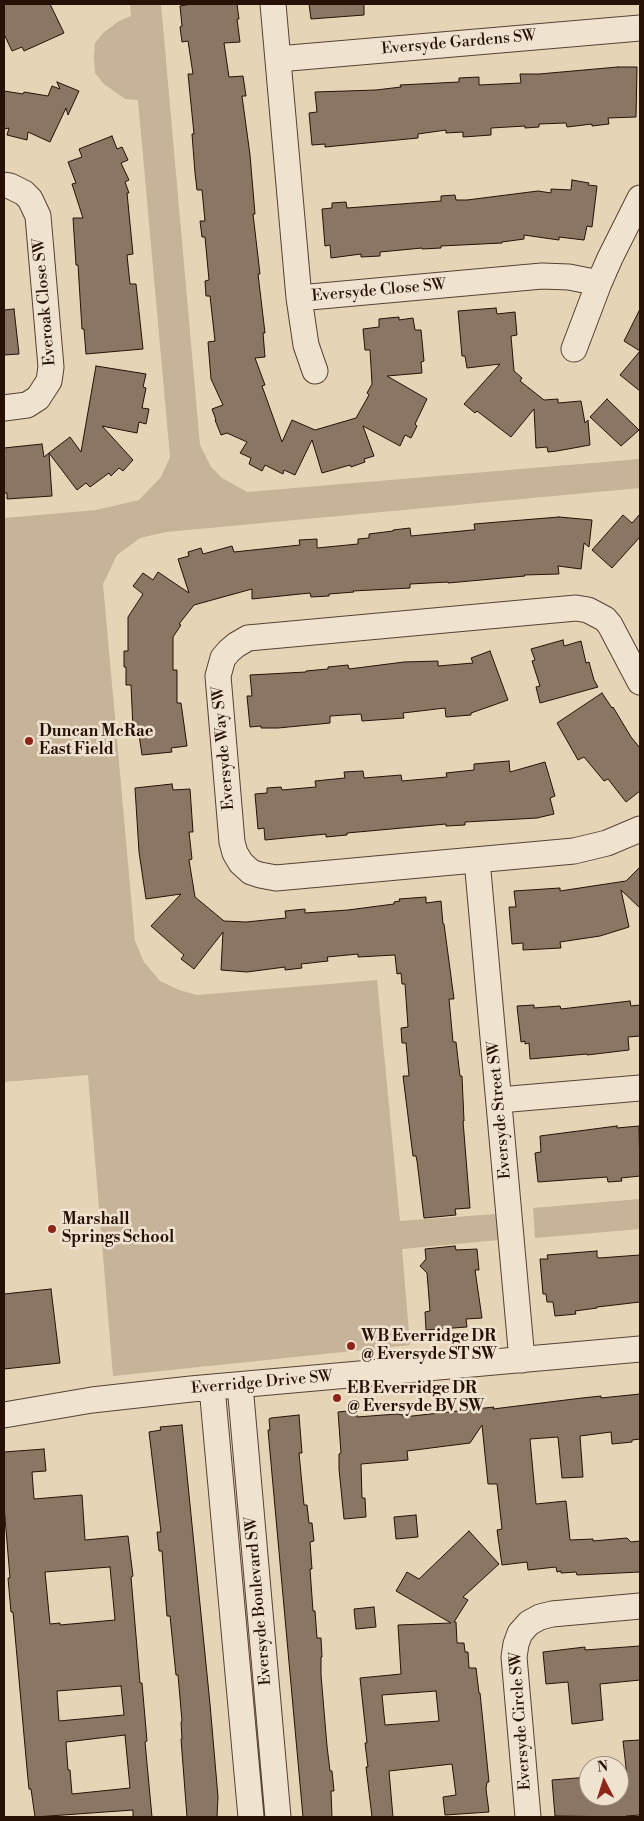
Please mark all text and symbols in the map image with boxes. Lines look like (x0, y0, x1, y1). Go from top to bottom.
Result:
street label: Eversyde Gardens SW (381, 27, 537, 59)
street label: Everoak Close SW (30, 237, 60, 367)
street label: Eversyde Close SW (311, 276, 447, 306)
street label: Eversyde Way SW (209, 685, 239, 811)
place label: Duncan McRae East Field (39, 722, 153, 760)
marker: Duncan McRae East Field (23, 735, 35, 747)
street label: Eversyde Street SW (484, 1040, 516, 1180)
place label: Marshall Springs School (62, 1210, 174, 1248)
marker: Marshall Springs School (46, 1223, 58, 1235)
place label: WB Everridge DR @ Eversyde ST SW (361, 1327, 497, 1365)
marker: WB Everridge DR @ Eversyde ST SW (345, 1340, 357, 1352)
street label: Everridge Drive SW (190, 1367, 334, 1399)
place label: EB Everridge DR @ Eversyde BV SW (347, 1379, 484, 1417)
marker: EB Everridge DR @ Eversyde BV SW (331, 1392, 343, 1404)
street label: Eversyde Boulevard SW (242, 1516, 276, 1686)
street label: Eversyde Circle SW (507, 1651, 535, 1791)
north arrow (579, 1756, 629, 1806)
text: N (596, 1758, 609, 1777)

